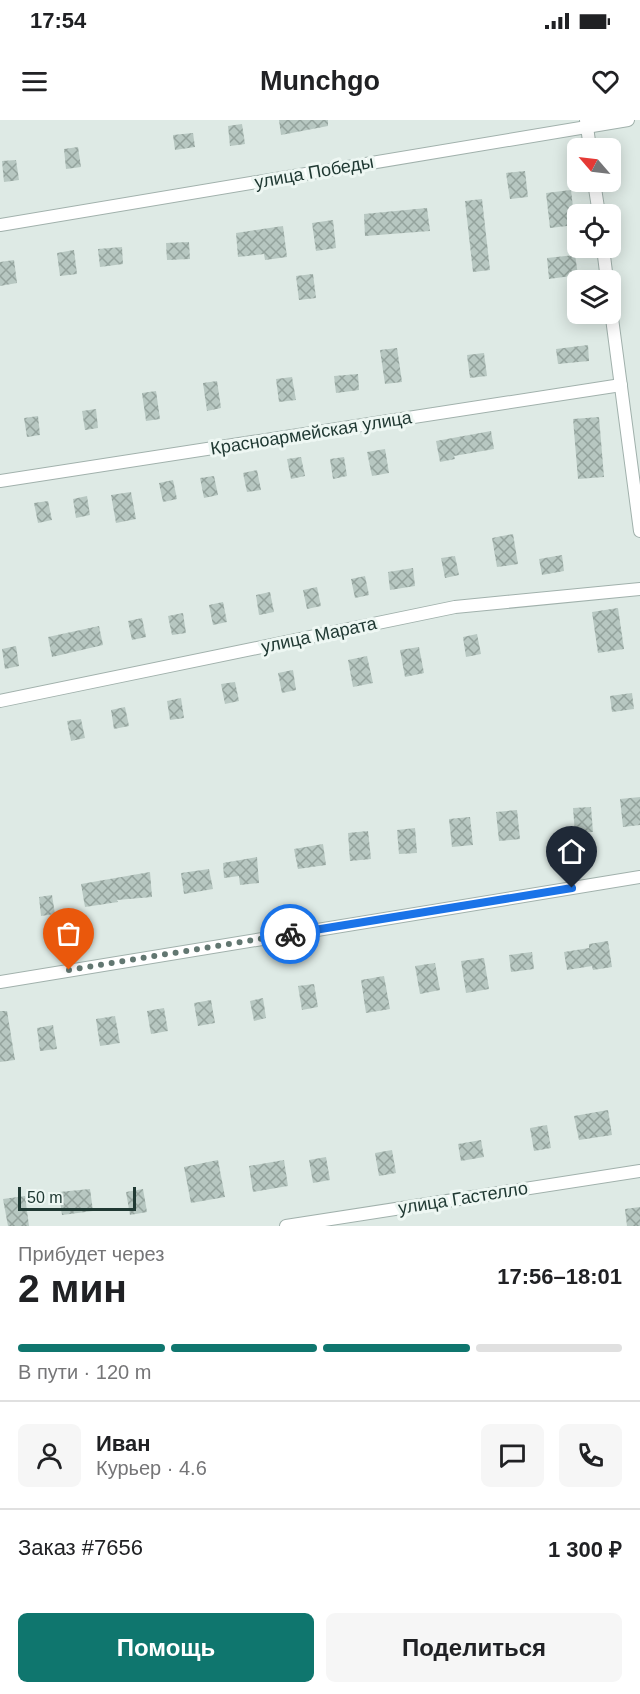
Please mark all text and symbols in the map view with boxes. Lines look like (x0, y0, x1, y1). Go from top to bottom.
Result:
text: 17:54 (30, 8, 86, 33)
icon: menu (18, 65, 51, 98)
icon: heart (589, 65, 622, 98)
text: Munchgo (260, 66, 380, 96)
north arrow (567, 138, 621, 192)
map controls (567, 138, 621, 324)
street label: улица Победы (253, 152, 375, 192)
button: locate (567, 204, 621, 258)
button: layers (567, 270, 621, 324)
street label: Красноармейская улица (209, 407, 414, 459)
street label: улица Марата (260, 613, 379, 657)
pin (546, 826, 597, 888)
icon: home (555, 835, 588, 868)
courier (260, 904, 320, 964)
pin (43, 908, 94, 970)
icon: bag (52, 917, 85, 950)
icon: bike (274, 918, 307, 951)
street label: улица Гастелло (397, 1178, 529, 1218)
scale bar (18, 1184, 136, 1212)
text: 50 m (27, 1189, 63, 1206)
text: Прибудет через (18, 1243, 164, 1265)
text: 17:56–18:01 (497, 1264, 622, 1289)
text: 2 мин (18, 1267, 127, 1310)
text: В пути · 120 m (18, 1361, 151, 1383)
button: person (18, 1424, 81, 1487)
button: chat (481, 1424, 544, 1487)
button: phone (559, 1424, 622, 1487)
text: Иван (96, 1431, 151, 1456)
text: Курьер · 4.6 (96, 1457, 207, 1479)
text: Заказ #7656 (18, 1535, 143, 1560)
text: 1 300 ₽ (548, 1537, 622, 1562)
button: Помощь (18, 1613, 314, 1682)
button: Поделиться (326, 1613, 622, 1682)

